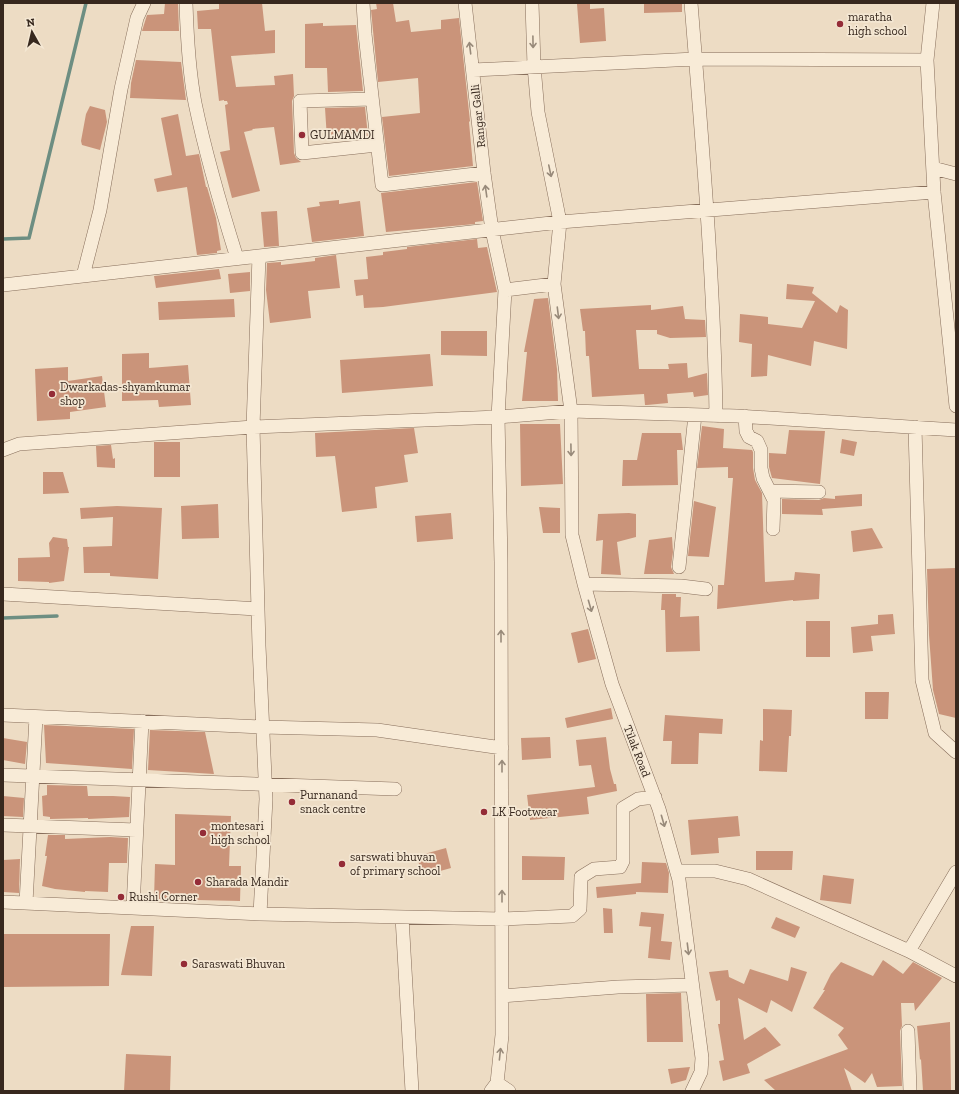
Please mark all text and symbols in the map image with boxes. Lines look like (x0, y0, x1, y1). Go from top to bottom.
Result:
place label: maratha high school (848, 10, 907, 38)
north arrow (12, 12, 52, 52)
text: N (26, 15, 36, 30)
marker: maratha high school (835, 19, 845, 29)
one-way arrow (529, 35, 537, 48)
one-way arrow (466, 42, 474, 55)
street label: Rangar Galli (468, 83, 488, 148)
place label: GULMAMDI (310, 128, 375, 142)
marker: GULMAMDI (297, 130, 307, 140)
one-way arrow (546, 164, 554, 177)
one-way arrow (482, 185, 490, 198)
one-way arrow (554, 306, 562, 319)
place label: Dwarkadas-shyamkumar shop (60, 380, 190, 408)
marker: Dwarkadas-shyamkumar shop (47, 389, 57, 399)
one-way arrow (567, 443, 575, 456)
one-way arrow (587, 599, 594, 612)
one-way arrow (497, 630, 505, 643)
street label: Tilak Road (621, 723, 653, 779)
one-way arrow (498, 760, 506, 773)
place label: Purnanand snack centre (300, 788, 366, 816)
marker: Purnanand snack centre (287, 797, 297, 807)
place label: LK Footwear (492, 805, 558, 819)
marker: LK Footwear (479, 807, 489, 817)
one-way arrow (660, 815, 667, 828)
place label: montesari high school (211, 819, 270, 847)
marker: montesari high school (198, 828, 208, 838)
place label: sarswati bhuvan of primary school (350, 850, 441, 878)
marker: sarswati bhuvan of primary school (337, 859, 347, 869)
place label: Sharada Mandir (206, 875, 289, 889)
marker: Sharada Mandir (193, 877, 203, 887)
place label: Rushi Corner (129, 890, 198, 904)
one-way arrow (498, 890, 506, 903)
marker: Rushi Corner (116, 892, 126, 902)
one-way arrow (684, 942, 691, 955)
place label: Saraswati Bhuvan (192, 957, 285, 971)
marker: Saraswati Bhuvan (179, 959, 189, 969)
one-way arrow (496, 1048, 503, 1061)

